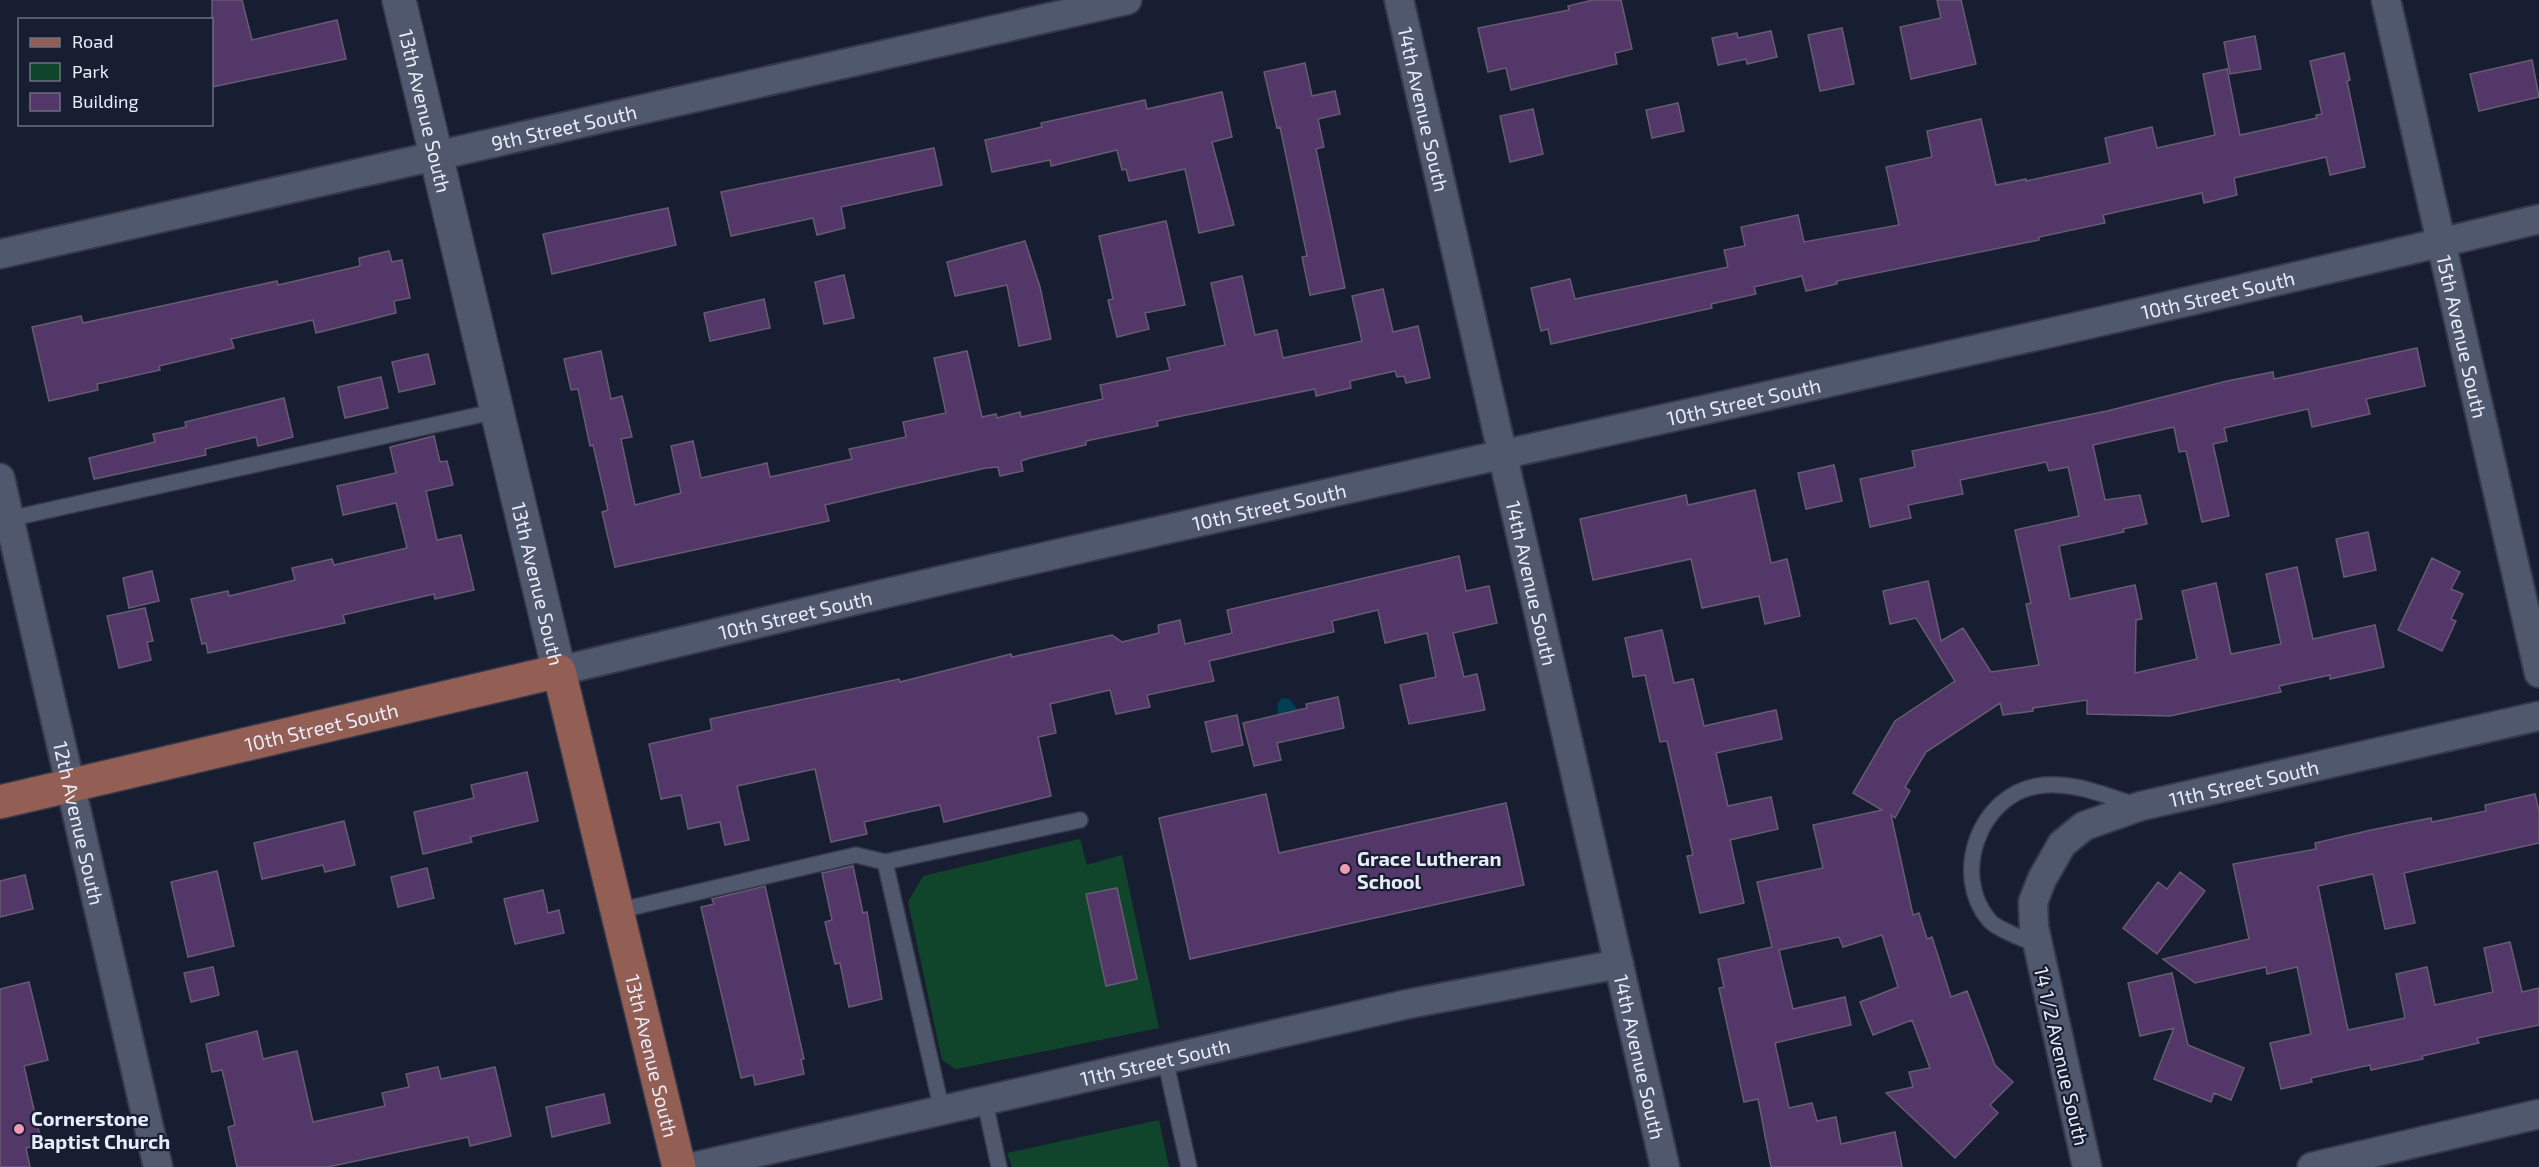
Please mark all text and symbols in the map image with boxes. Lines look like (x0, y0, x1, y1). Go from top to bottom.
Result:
legend (18, 18, 213, 126)
street label: 14th Avenue South (1393, 24, 1454, 194)
street label: 13th Avenue South (394, 27, 456, 195)
text: Road (72, 30, 113, 52)
text: Park (72, 60, 109, 82)
text: Building (72, 90, 139, 112)
street label: 9th Street South (489, 99, 639, 155)
street label: 15th Avenue South (2432, 252, 2493, 420)
street label: 10th Street South (2139, 265, 2297, 324)
street label: 10th Street South (1664, 373, 1823, 430)
street label: 10th Street South (1190, 478, 1348, 535)
street label: 14th Avenue South (1501, 498, 1562, 668)
street label: 13th Avenue South (507, 500, 569, 668)
street label: 10th Street South (716, 585, 875, 644)
street label: 10th Street South (242, 697, 401, 756)
street label: 12th Avenue South (49, 739, 110, 907)
street label: 11th Street South (2166, 754, 2321, 811)
place label: Grace Lutheran School (1357, 846, 1501, 893)
marker: Grace Lutheran School (1338, 862, 1352, 876)
street label: 14 1/2 Avenue South (2030, 964, 2094, 1148)
street label: 13th Avenue South (621, 972, 683, 1140)
street label: 14th Avenue South (1610, 972, 1670, 1142)
street label: 11th Street South (1078, 1033, 1232, 1090)
place label: Cornerstone Baptist Church (31, 1106, 170, 1153)
marker: Cornerstone Baptist Church (12, 1122, 26, 1136)

